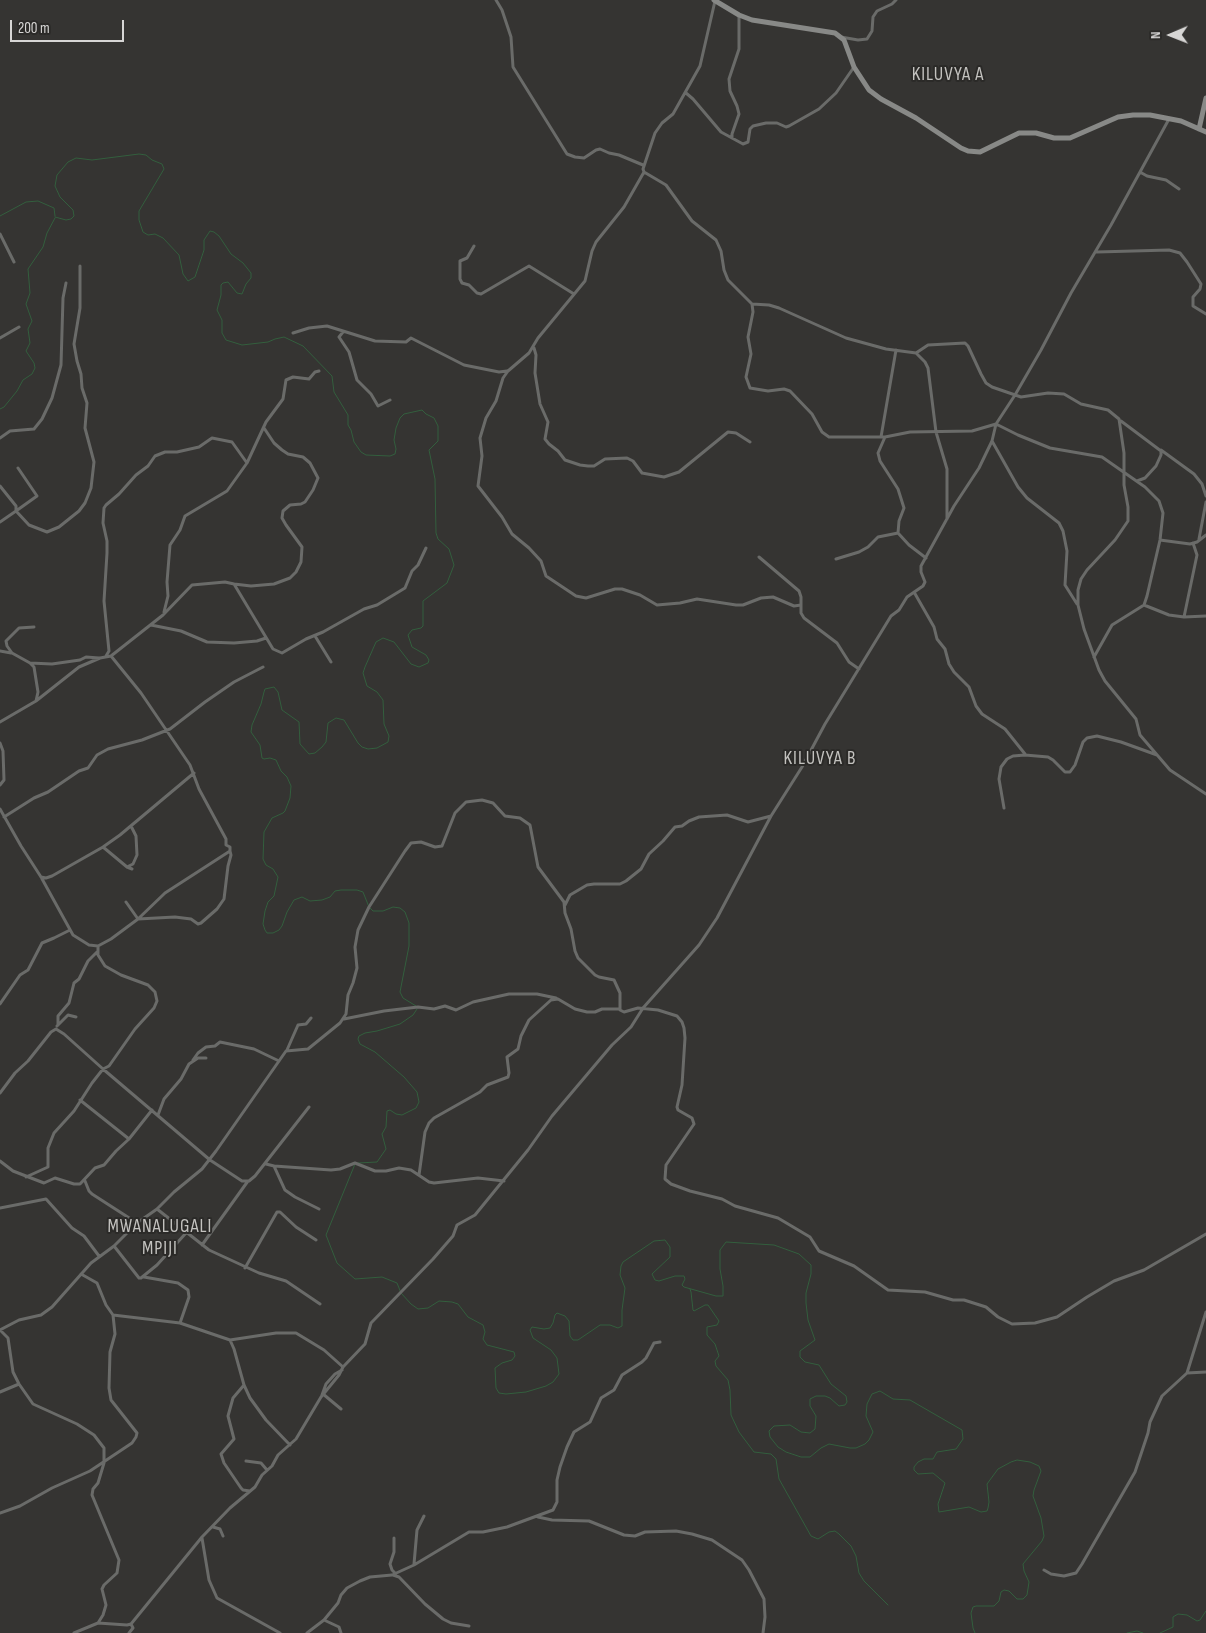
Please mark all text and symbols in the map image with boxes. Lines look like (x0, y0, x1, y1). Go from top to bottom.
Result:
scale bar (12, 10, 126, 42)
north arrow (1146, 10, 1196, 60)
text: 200 m (18, 19, 50, 38)
text: N (1147, 31, 1164, 39)
district label: KILUVYA A (911, 64, 985, 86)
district label: KILUVYA B (782, 748, 858, 770)
district label: MWANALUGALI MPIJI (106, 1216, 214, 1260)

